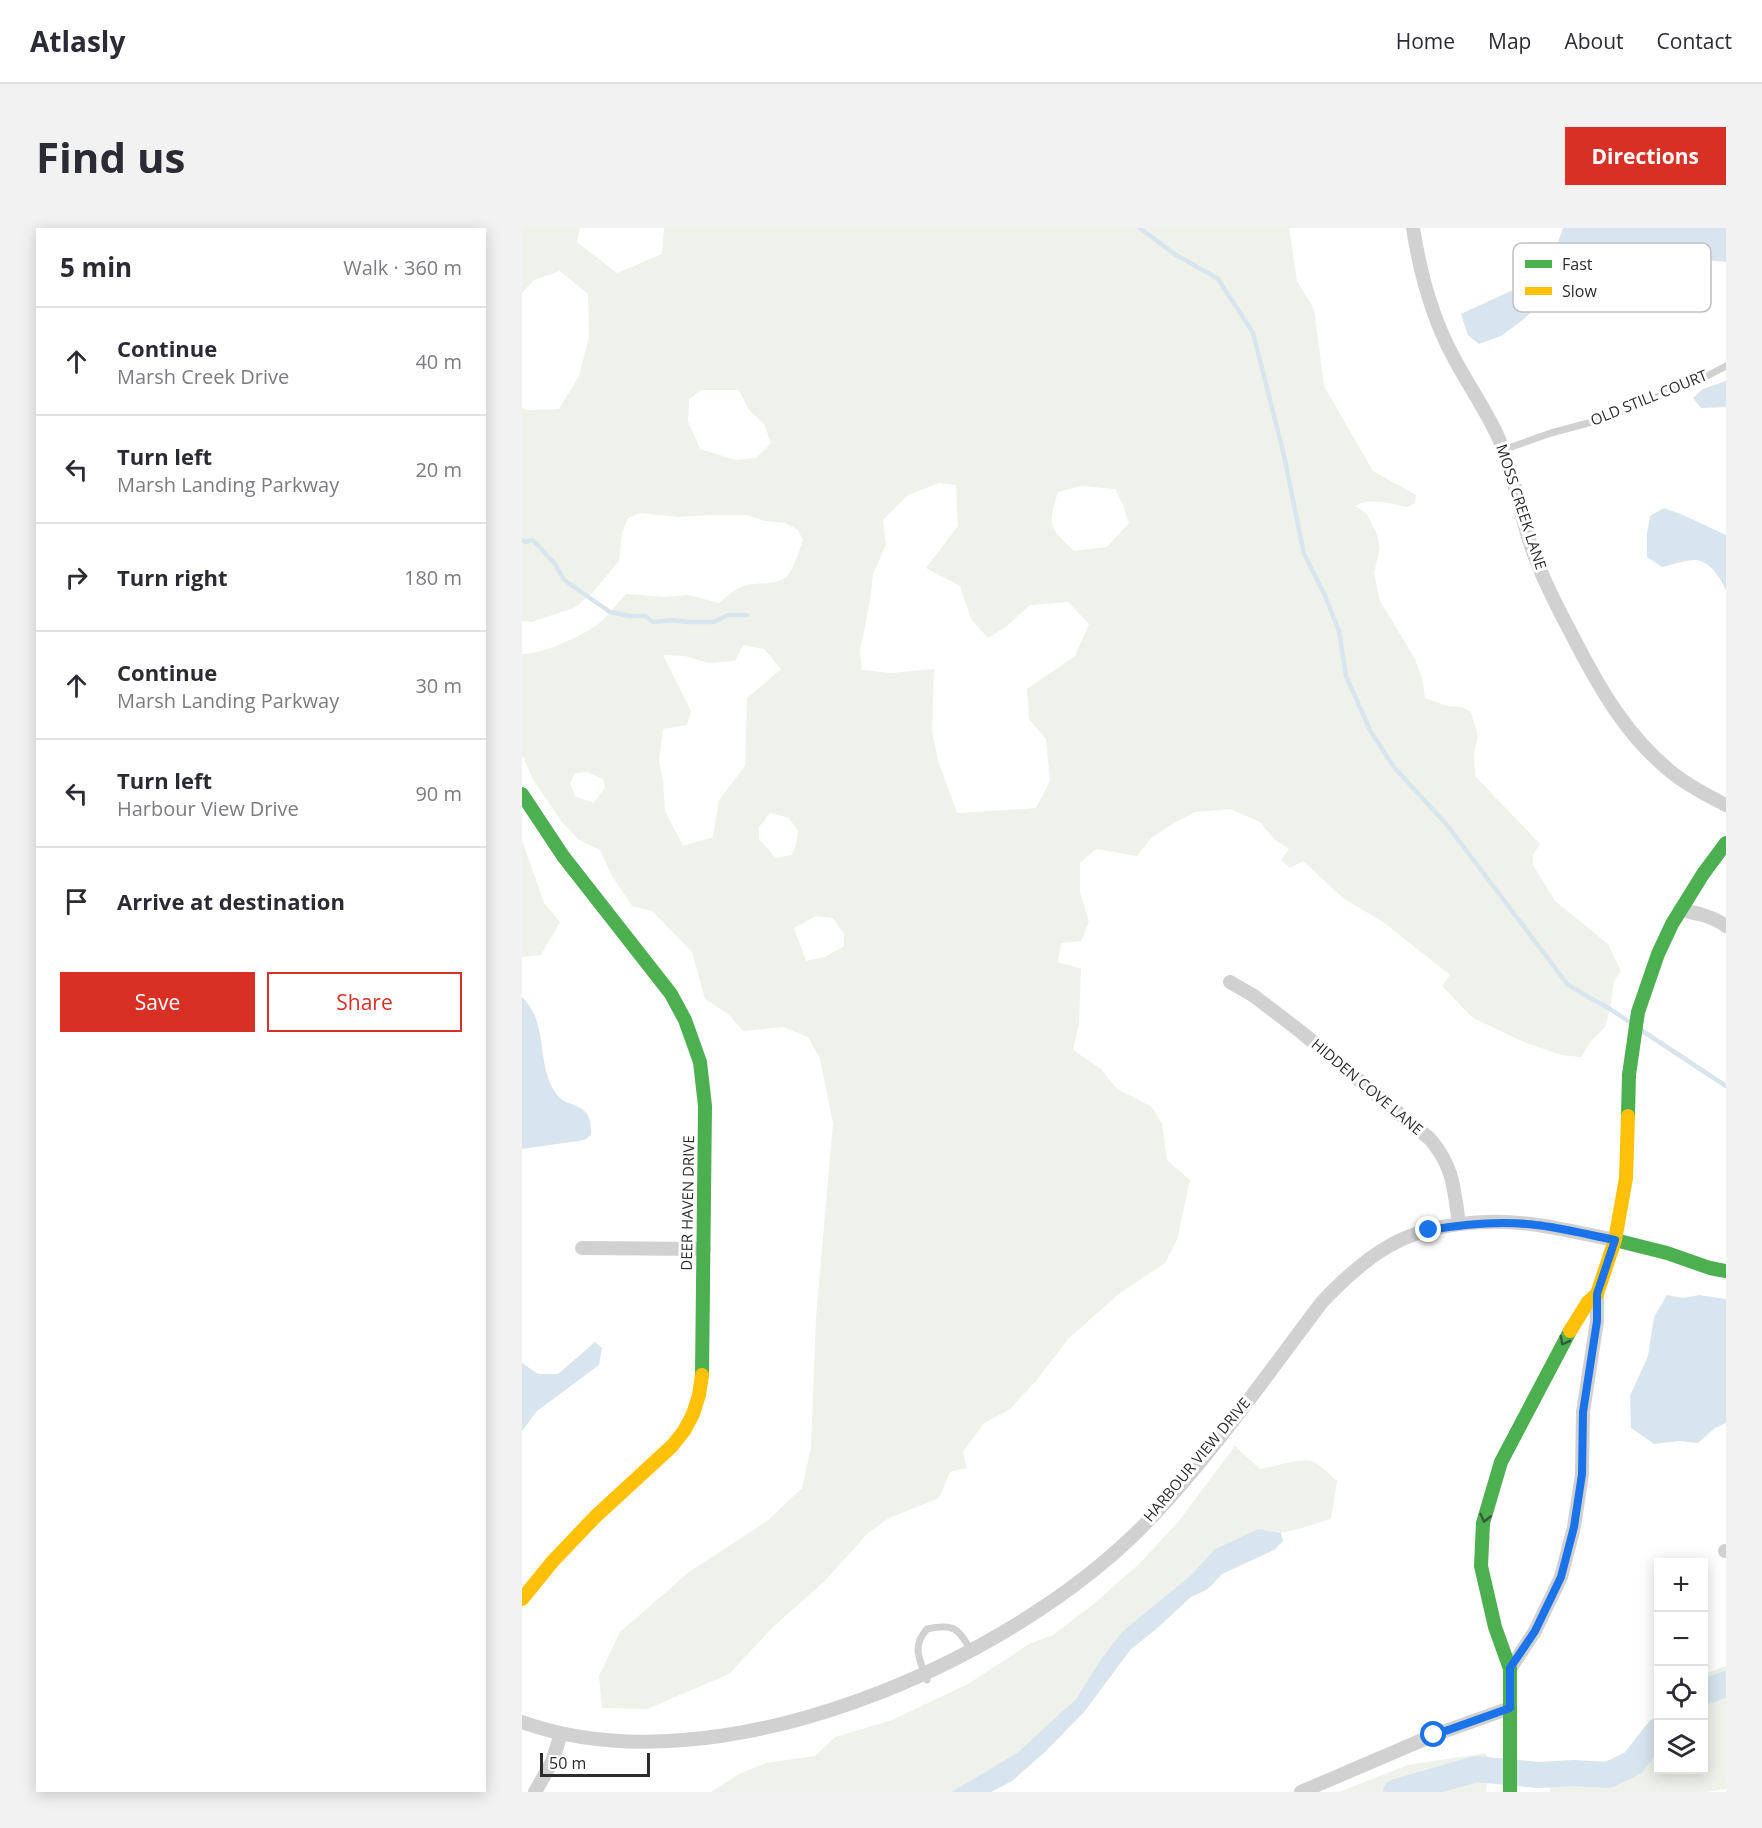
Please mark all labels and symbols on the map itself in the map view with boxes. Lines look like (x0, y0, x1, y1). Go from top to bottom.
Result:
legend (1513, 243, 1711, 312)
text: Fast (1562, 253, 1593, 275)
text: Slow (1562, 280, 1597, 302)
street label: OLD STILL COURT (1587, 364, 1711, 430)
street label: MOSS CREEK LANE (1492, 441, 1552, 572)
street label: HIDDEN COVE LANE (1308, 1034, 1428, 1139)
street label: DEER HAVEN DRIVE (676, 1135, 698, 1271)
route end (1415, 1216, 1441, 1242)
one-way arrow (1560, 1335, 1571, 1345)
street label: HARBOUR VIEW DRIVE (1138, 1393, 1254, 1526)
one-way arrow (1479, 1513, 1492, 1523)
route start (1420, 1721, 1446, 1747)
scale bar (540, 1750, 650, 1778)

